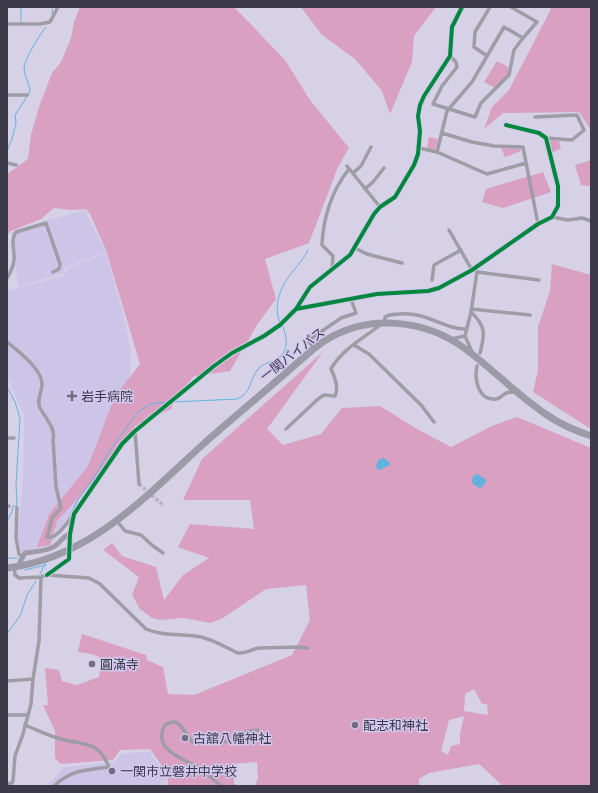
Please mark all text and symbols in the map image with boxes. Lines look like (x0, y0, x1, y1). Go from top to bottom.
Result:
street label: 一関バイパス (256, 323, 329, 387)
place label: 岩手病院 (81, 387, 133, 407)
marker: 岩手病院 (66, 390, 78, 402)
place label: 圓滿寺 (100, 655, 139, 675)
marker: 圓滿寺 (87, 659, 97, 669)
place label: 配志和神社 (363, 716, 428, 736)
marker: 配志和神社 (350, 720, 360, 730)
place label: 古舘八幡神社 (193, 729, 271, 749)
marker: 古舘八幡神社 (180, 733, 190, 743)
place label: 一関市立磐井中学校 (120, 762, 237, 782)
marker: 一関市立磐井中学校 (107, 766, 117, 776)

